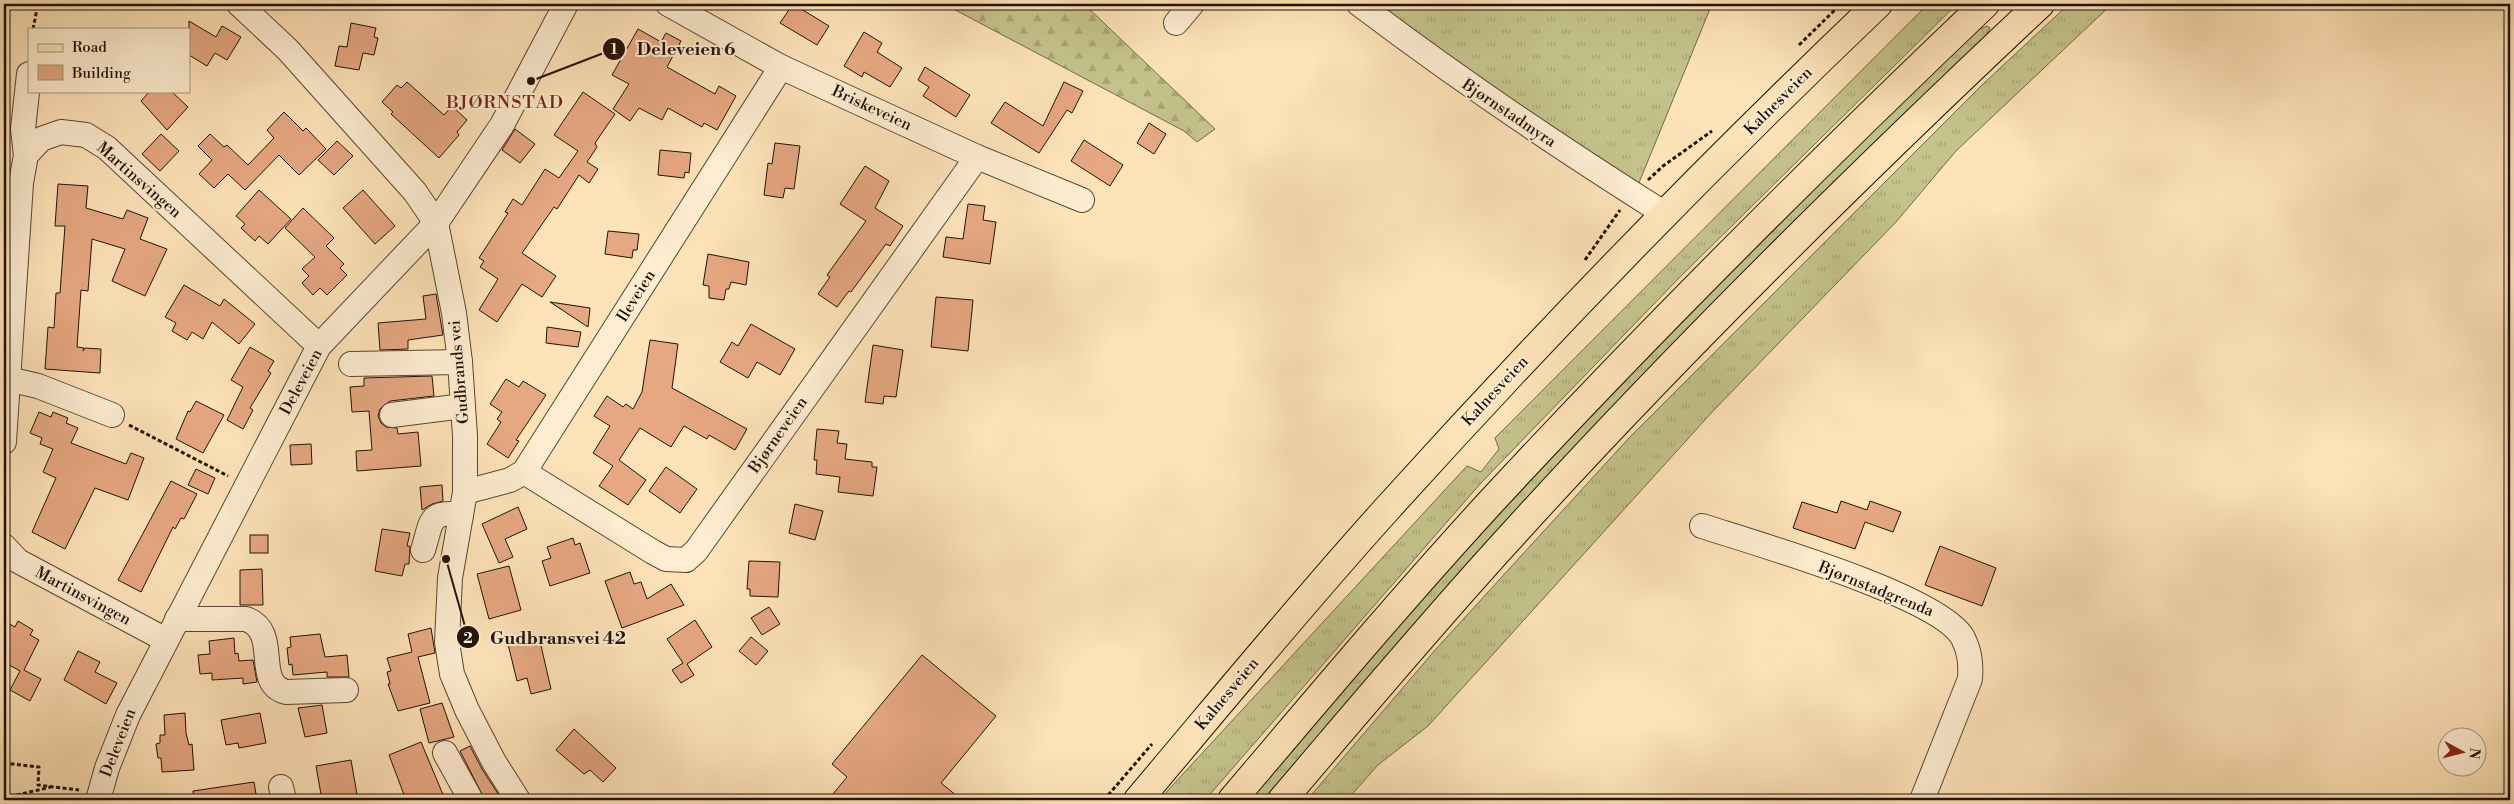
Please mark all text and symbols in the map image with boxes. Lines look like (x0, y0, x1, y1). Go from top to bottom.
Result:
legend (28, 28, 190, 92)
callout: Deleveien 6 (601, 33, 745, 66)
text: Road (72, 38, 107, 57)
text: Deleveien 6 (637, 38, 735, 61)
text: 1 (610, 40, 618, 59)
street label: Kalnesveien (1740, 62, 1817, 139)
text: Building (71, 64, 131, 83)
street label: Bjørnstadmyra (1457, 74, 1561, 152)
street label: Briskeveien (828, 80, 915, 135)
district label: BJØRNSTAD (445, 91, 564, 114)
street label: Martinsvingen (92, 138, 186, 223)
street label: Ileveien (612, 266, 660, 326)
street label: Gudbrands vei (445, 319, 473, 425)
street label: Deleveien (275, 345, 327, 418)
street label: Kalnesveien (1457, 351, 1533, 430)
street label: Bjørneveien (744, 392, 812, 478)
street label: Bjørnstadgrenda (1814, 556, 1937, 622)
street label: Martinsvingen (32, 562, 135, 630)
callout: Gudbransvei 42 (455, 621, 636, 654)
text: Gudbransvei 42 (490, 627, 626, 650)
text: 2 (463, 629, 473, 648)
street label: Kalnesveien (1191, 653, 1263, 734)
street label: Deleveien (96, 705, 140, 780)
north arrow (2436, 726, 2486, 776)
text: N (2464, 747, 2484, 760)

